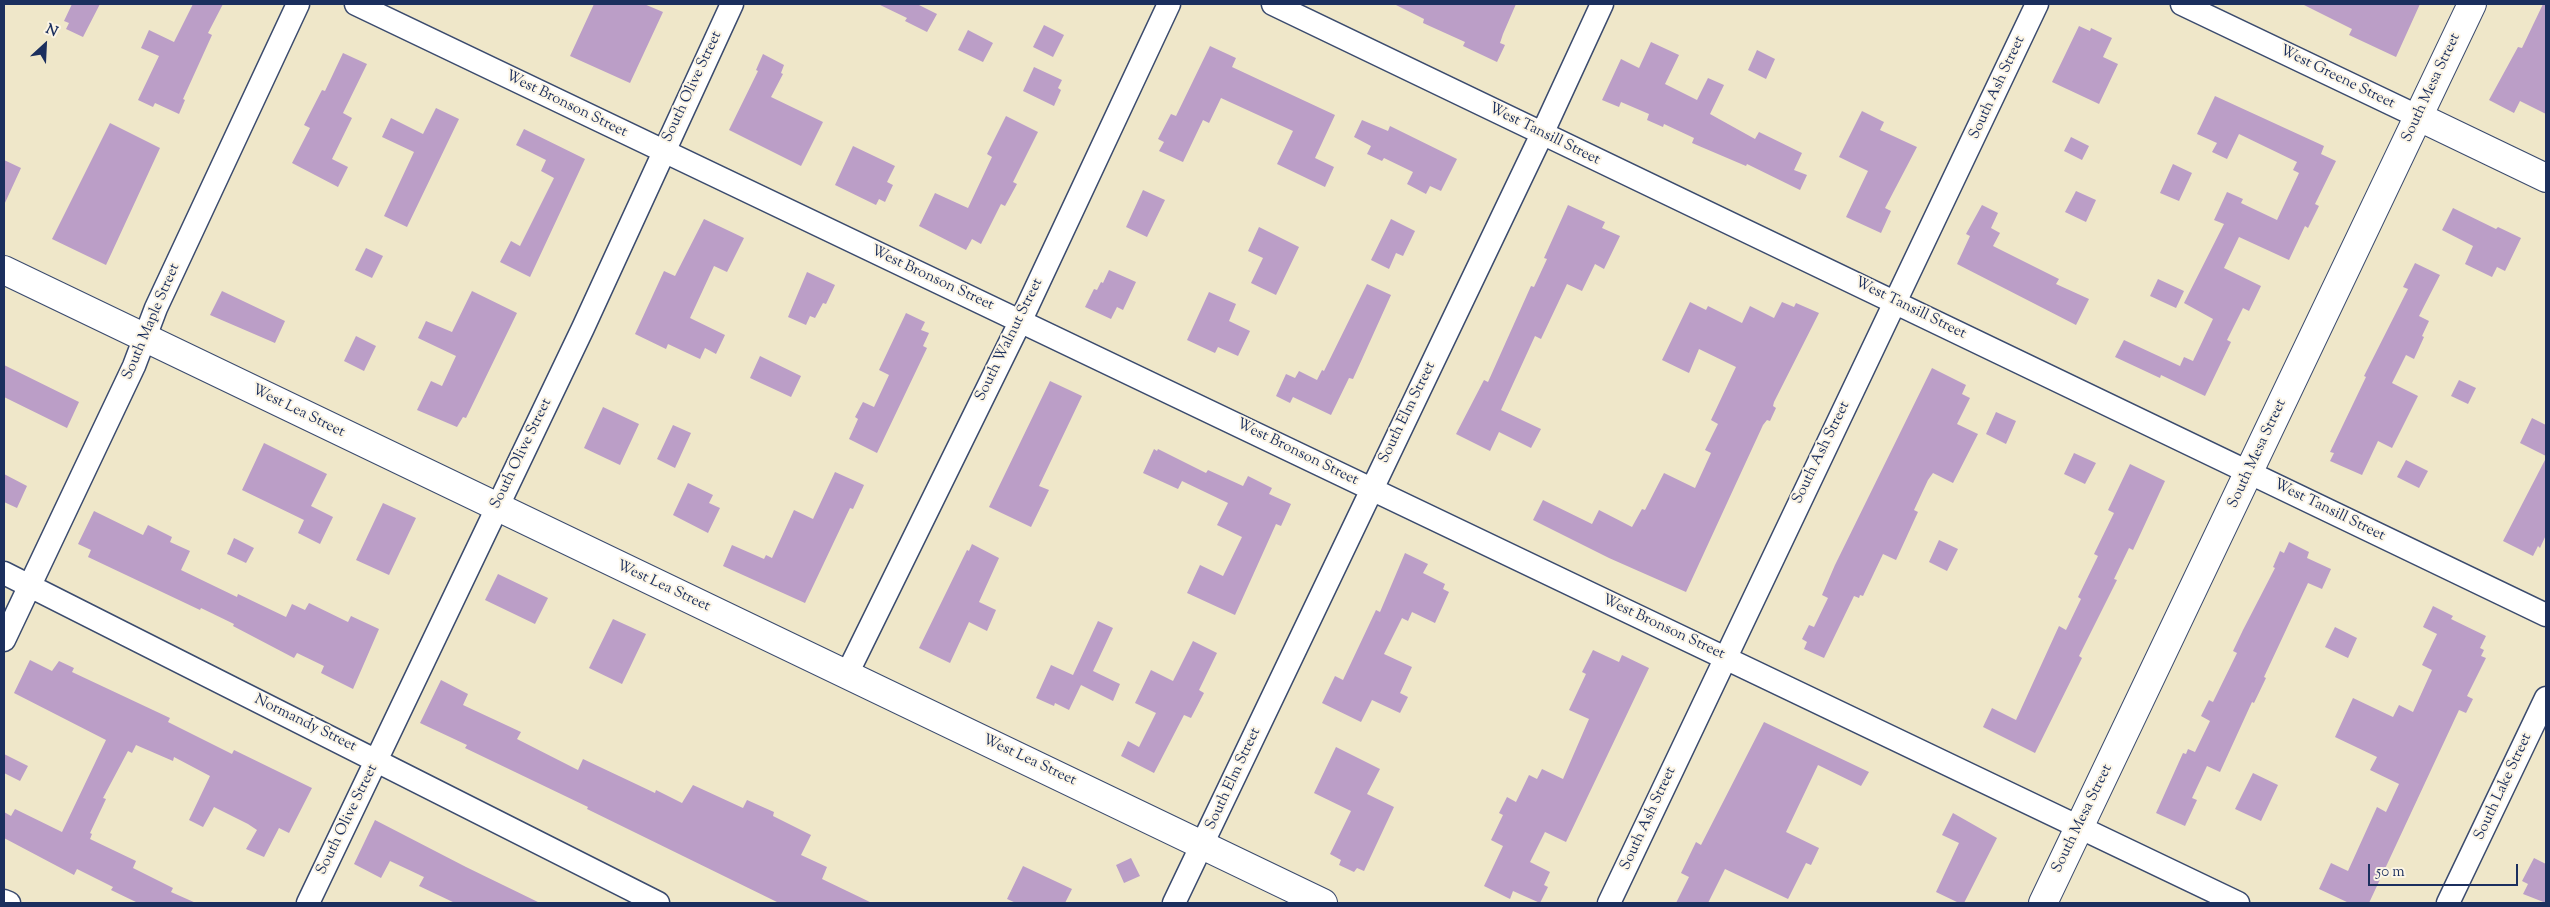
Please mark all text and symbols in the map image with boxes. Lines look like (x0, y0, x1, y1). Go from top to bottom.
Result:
north arrow (20, 20, 70, 70)
text: N (42, 20, 61, 43)
street label: South Olive Street (659, 29, 727, 145)
street label: South Mesa Street (2399, 31, 2465, 145)
street label: South Ash Street (1966, 34, 2030, 142)
street label: West Greene Street (2276, 42, 2398, 114)
street label: West Bronson Street (502, 68, 630, 142)
street label: West Tansill Street (1485, 100, 1603, 170)
street label: West Bronson Street (868, 243, 996, 315)
street label: South Maple Street (119, 261, 185, 383)
street label: West Tansill Street (1851, 274, 1969, 344)
street label: South Walnut Street (972, 276, 1048, 404)
street label: South Elm Street (1376, 359, 1440, 467)
street label: West Lea Street (249, 382, 347, 442)
street label: South Olive Street (488, 396, 556, 512)
street label: South Mesa Street (2225, 397, 2291, 511)
street label: South Ash Street (1789, 399, 1855, 507)
street label: West Bronson Street (1233, 416, 1361, 490)
street label: West Tansill Street (2270, 476, 2388, 546)
street label: West Lea Street (613, 557, 713, 617)
street label: West Bronson Street (1599, 592, 1727, 664)
street label: Normandy Street (251, 692, 359, 756)
street label: South Elm Street (1202, 725, 1266, 833)
street label: West Lea Street (979, 731, 1079, 791)
street label: South Lake Street (2471, 731, 2537, 843)
street label: South Olive Street (314, 762, 382, 878)
street label: South Mesa Street (2049, 762, 2117, 876)
street label: South Ash Street (1617, 765, 1681, 873)
scale bar (2370, 854, 2520, 886)
text: 50 m (2376, 862, 2405, 883)

